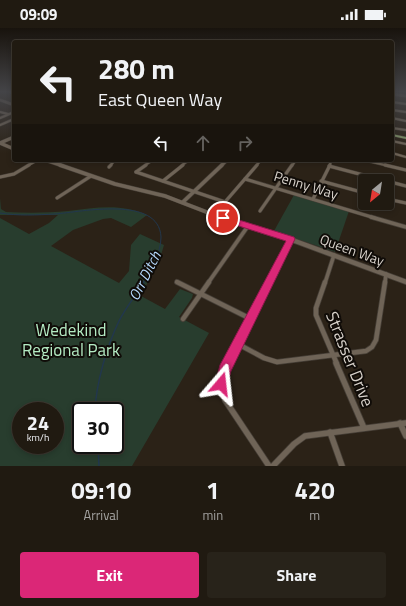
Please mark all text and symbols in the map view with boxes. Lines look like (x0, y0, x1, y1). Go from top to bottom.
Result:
text: 09:09 (20, 3, 57, 26)
text: 280 m (98, 47, 175, 90)
icon: left (32, 56, 84, 108)
text: East Queen Way (98, 86, 222, 113)
icon: left (150, 132, 172, 154)
icon: ahead (192, 132, 214, 154)
icon: right (234, 132, 256, 154)
street label: Penny Way (272, 165, 341, 204)
north arrow (358, 174, 394, 210)
map controls (358, 174, 394, 210)
pin (206, 201, 240, 235)
icon: arrive (212, 207, 234, 229)
street label: Queen Way (317, 228, 388, 271)
water label: Orr Ditch (122, 247, 167, 304)
street label: Strasser Drive (319, 307, 381, 411)
park label: Wedekind Regional Park (22, 317, 120, 363)
position arrow (200, 363, 242, 405)
speed limit sign: 30 (72, 402, 124, 454)
text: 24 (27, 407, 49, 438)
text: km/h (27, 430, 49, 445)
text: 09:10 (71, 472, 131, 508)
text: 1 (206, 472, 220, 508)
text: 420 (294, 472, 335, 508)
text: Arrival (84, 505, 119, 525)
text: min (202, 505, 223, 525)
text: m (309, 505, 320, 525)
button: Exit (20, 552, 199, 598)
button: Share (207, 552, 386, 598)

